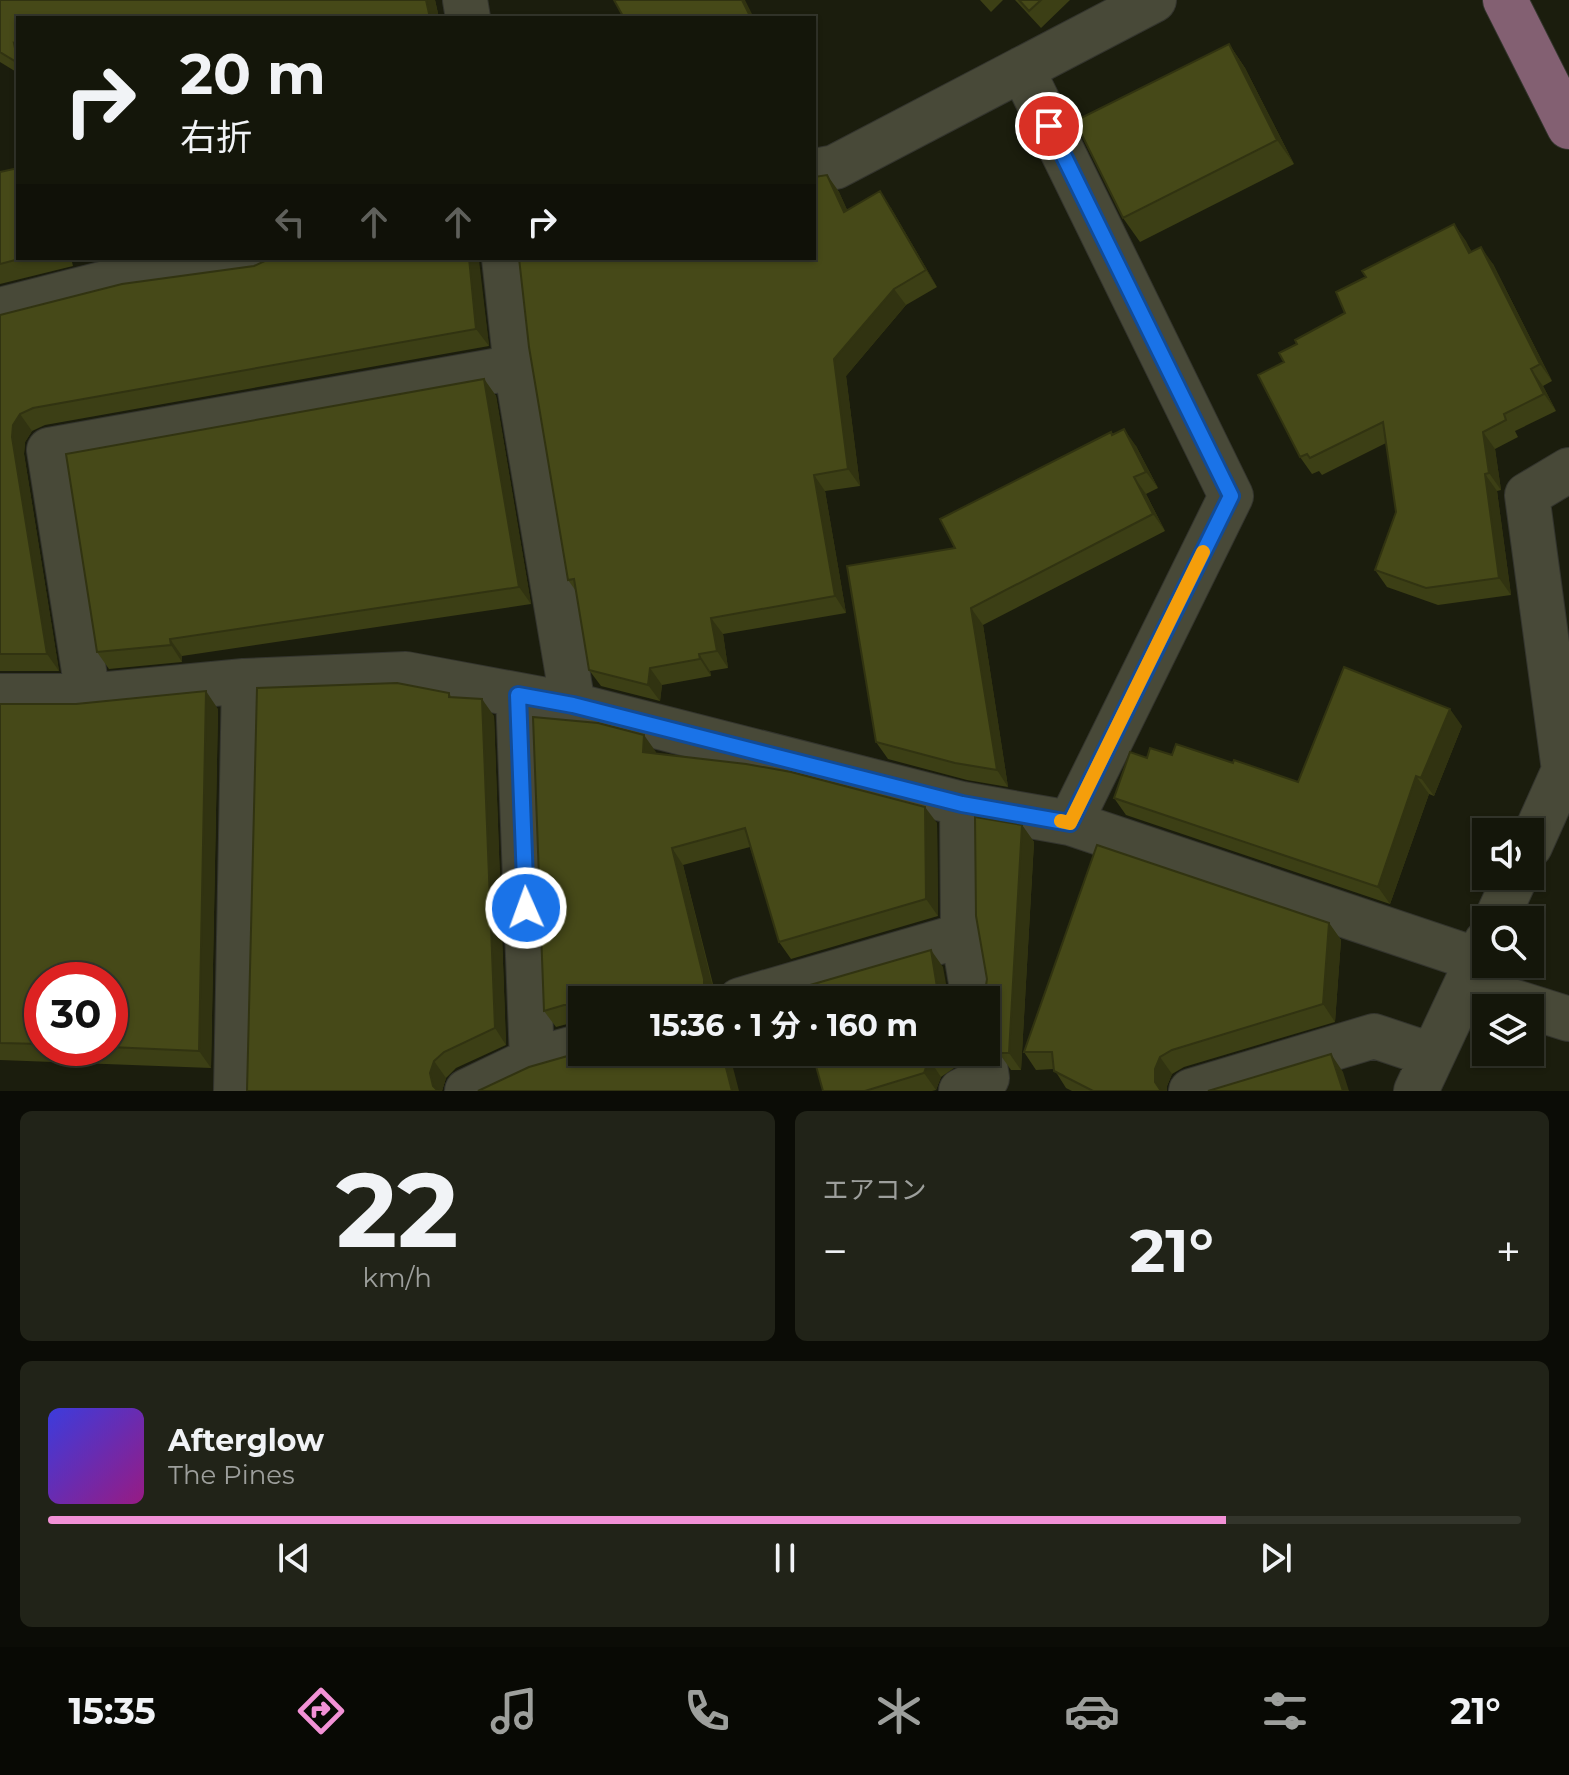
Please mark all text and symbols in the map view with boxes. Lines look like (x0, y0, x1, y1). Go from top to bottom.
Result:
text: 20 m (180, 40, 326, 108)
icon: right (48, 48, 152, 152)
pin (1015, 92, 1083, 160)
icon: arrive (1027, 104, 1071, 148)
text: 右折 (180, 115, 252, 159)
icon: left (268, 200, 312, 244)
icon: ahead (352, 200, 396, 244)
icon: ahead (436, 200, 480, 244)
icon: right (520, 200, 564, 244)
map controls (1472, 818, 1544, 1066)
button: sound (1472, 818, 1544, 890)
position arrow (484, 866, 568, 950)
button: search (1472, 906, 1544, 978)
speed limit sign: 30 (24, 962, 128, 1066)
button: layers (1472, 994, 1544, 1066)
text: 15:36 · 1 分 · 160 m (650, 1007, 918, 1044)
text: 22 (336, 1146, 459, 1273)
text: エアコン (823, 1174, 927, 1206)
text: 21° (1130, 1214, 1214, 1287)
text: − (823, 1224, 848, 1278)
text: + (1496, 1224, 1521, 1278)
text: km/h (363, 1262, 432, 1294)
text: Afterglow (168, 1422, 324, 1459)
text: The Pines (168, 1459, 295, 1491)
icon: previous (272, 1536, 316, 1580)
icon: pause (763, 1536, 807, 1580)
icon: next (1254, 1536, 1298, 1580)
icon: directions (293, 1683, 349, 1739)
icon: music (486, 1683, 542, 1739)
icon: phone (679, 1683, 735, 1739)
icon: climate (871, 1683, 927, 1739)
icon: car (1064, 1683, 1120, 1739)
icon: filters (1257, 1683, 1313, 1739)
text: 15:35 (68, 1689, 156, 1733)
text: 21° (1450, 1689, 1501, 1733)

